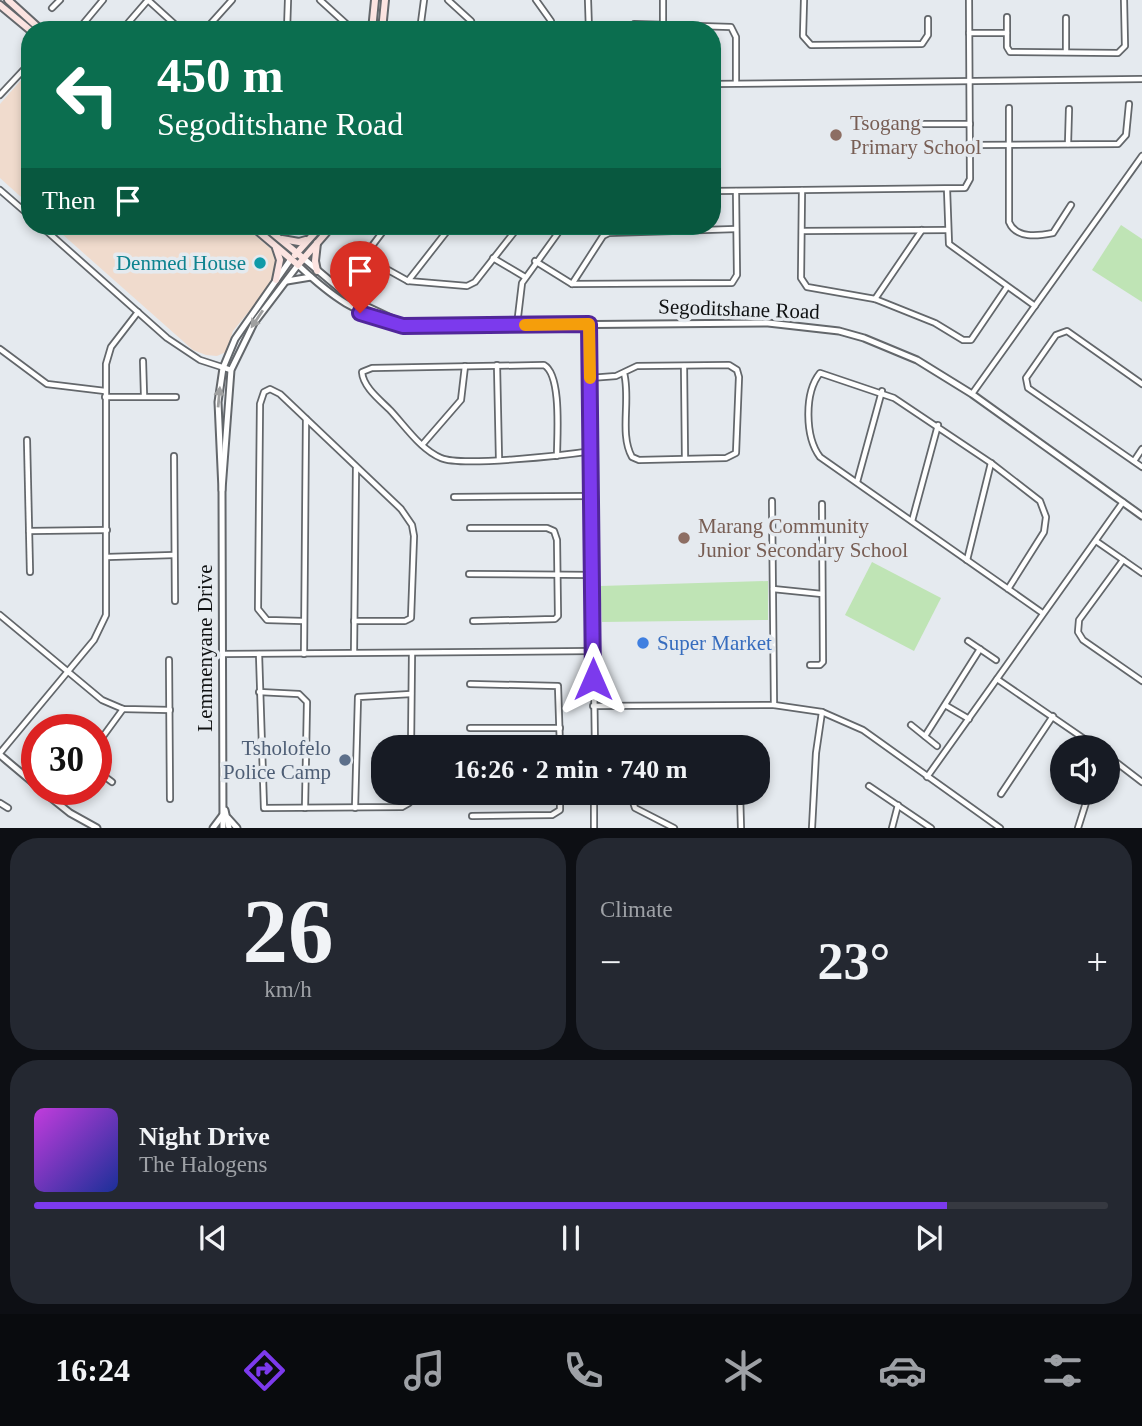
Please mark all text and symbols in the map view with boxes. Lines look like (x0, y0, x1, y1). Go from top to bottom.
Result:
text: 450 m (157, 48, 284, 103)
icon: left (42, 49, 133, 140)
text: Segoditshane Road (157, 106, 403, 142)
place label: Tsogang Primary School (850, 111, 981, 159)
marker: Tsogang Primary School (828, 127, 844, 143)
icon: arrive (109, 182, 147, 220)
text: Then (42, 186, 95, 215)
pin (330, 241, 390, 313)
place label: Denmed House (116, 251, 246, 275)
icon: arrive (341, 252, 379, 290)
marker: Denmed House (252, 255, 268, 271)
street label: Segoditshane Road (658, 294, 821, 324)
one-way arrow (250, 310, 264, 328)
one-way arrow (214, 386, 225, 408)
place label: Marang Community Junior Secondary School (698, 514, 908, 562)
marker: Marang Community Junior Secondary School (676, 530, 692, 546)
street label: Lemmenyane Drive (193, 564, 217, 732)
place label: Super Market (657, 631, 772, 655)
marker: Super Market (635, 635, 651, 651)
position arrow (556, 642, 630, 716)
speed limit sign: 30 (21, 714, 112, 805)
map controls (1050, 735, 1120, 805)
button: sound (1050, 735, 1120, 805)
place label: Tsholofelo Police Camp (223, 736, 331, 784)
marker: Tsholofelo Police Camp (337, 752, 353, 768)
text: 16:26 · 2 min · 740 m (454, 755, 688, 784)
text: 26 (243, 881, 334, 982)
text: Climate (600, 897, 673, 922)
text: 23° (818, 933, 890, 990)
text: − (600, 941, 621, 983)
text: + (1087, 941, 1108, 983)
text: km/h (264, 977, 312, 1002)
text: Night Drive (139, 1122, 270, 1151)
text: The Halogens (139, 1152, 267, 1177)
icon: previous (194, 1219, 232, 1257)
icon: pause (552, 1219, 590, 1257)
icon: next (910, 1219, 948, 1257)
icon: directions (240, 1346, 289, 1395)
icon: music (400, 1346, 449, 1395)
icon: phone (559, 1346, 608, 1395)
icon: climate (719, 1346, 768, 1395)
icon: car (878, 1346, 927, 1395)
icon: filters (1038, 1346, 1087, 1395)
text: 16:24 (55, 1352, 130, 1388)

